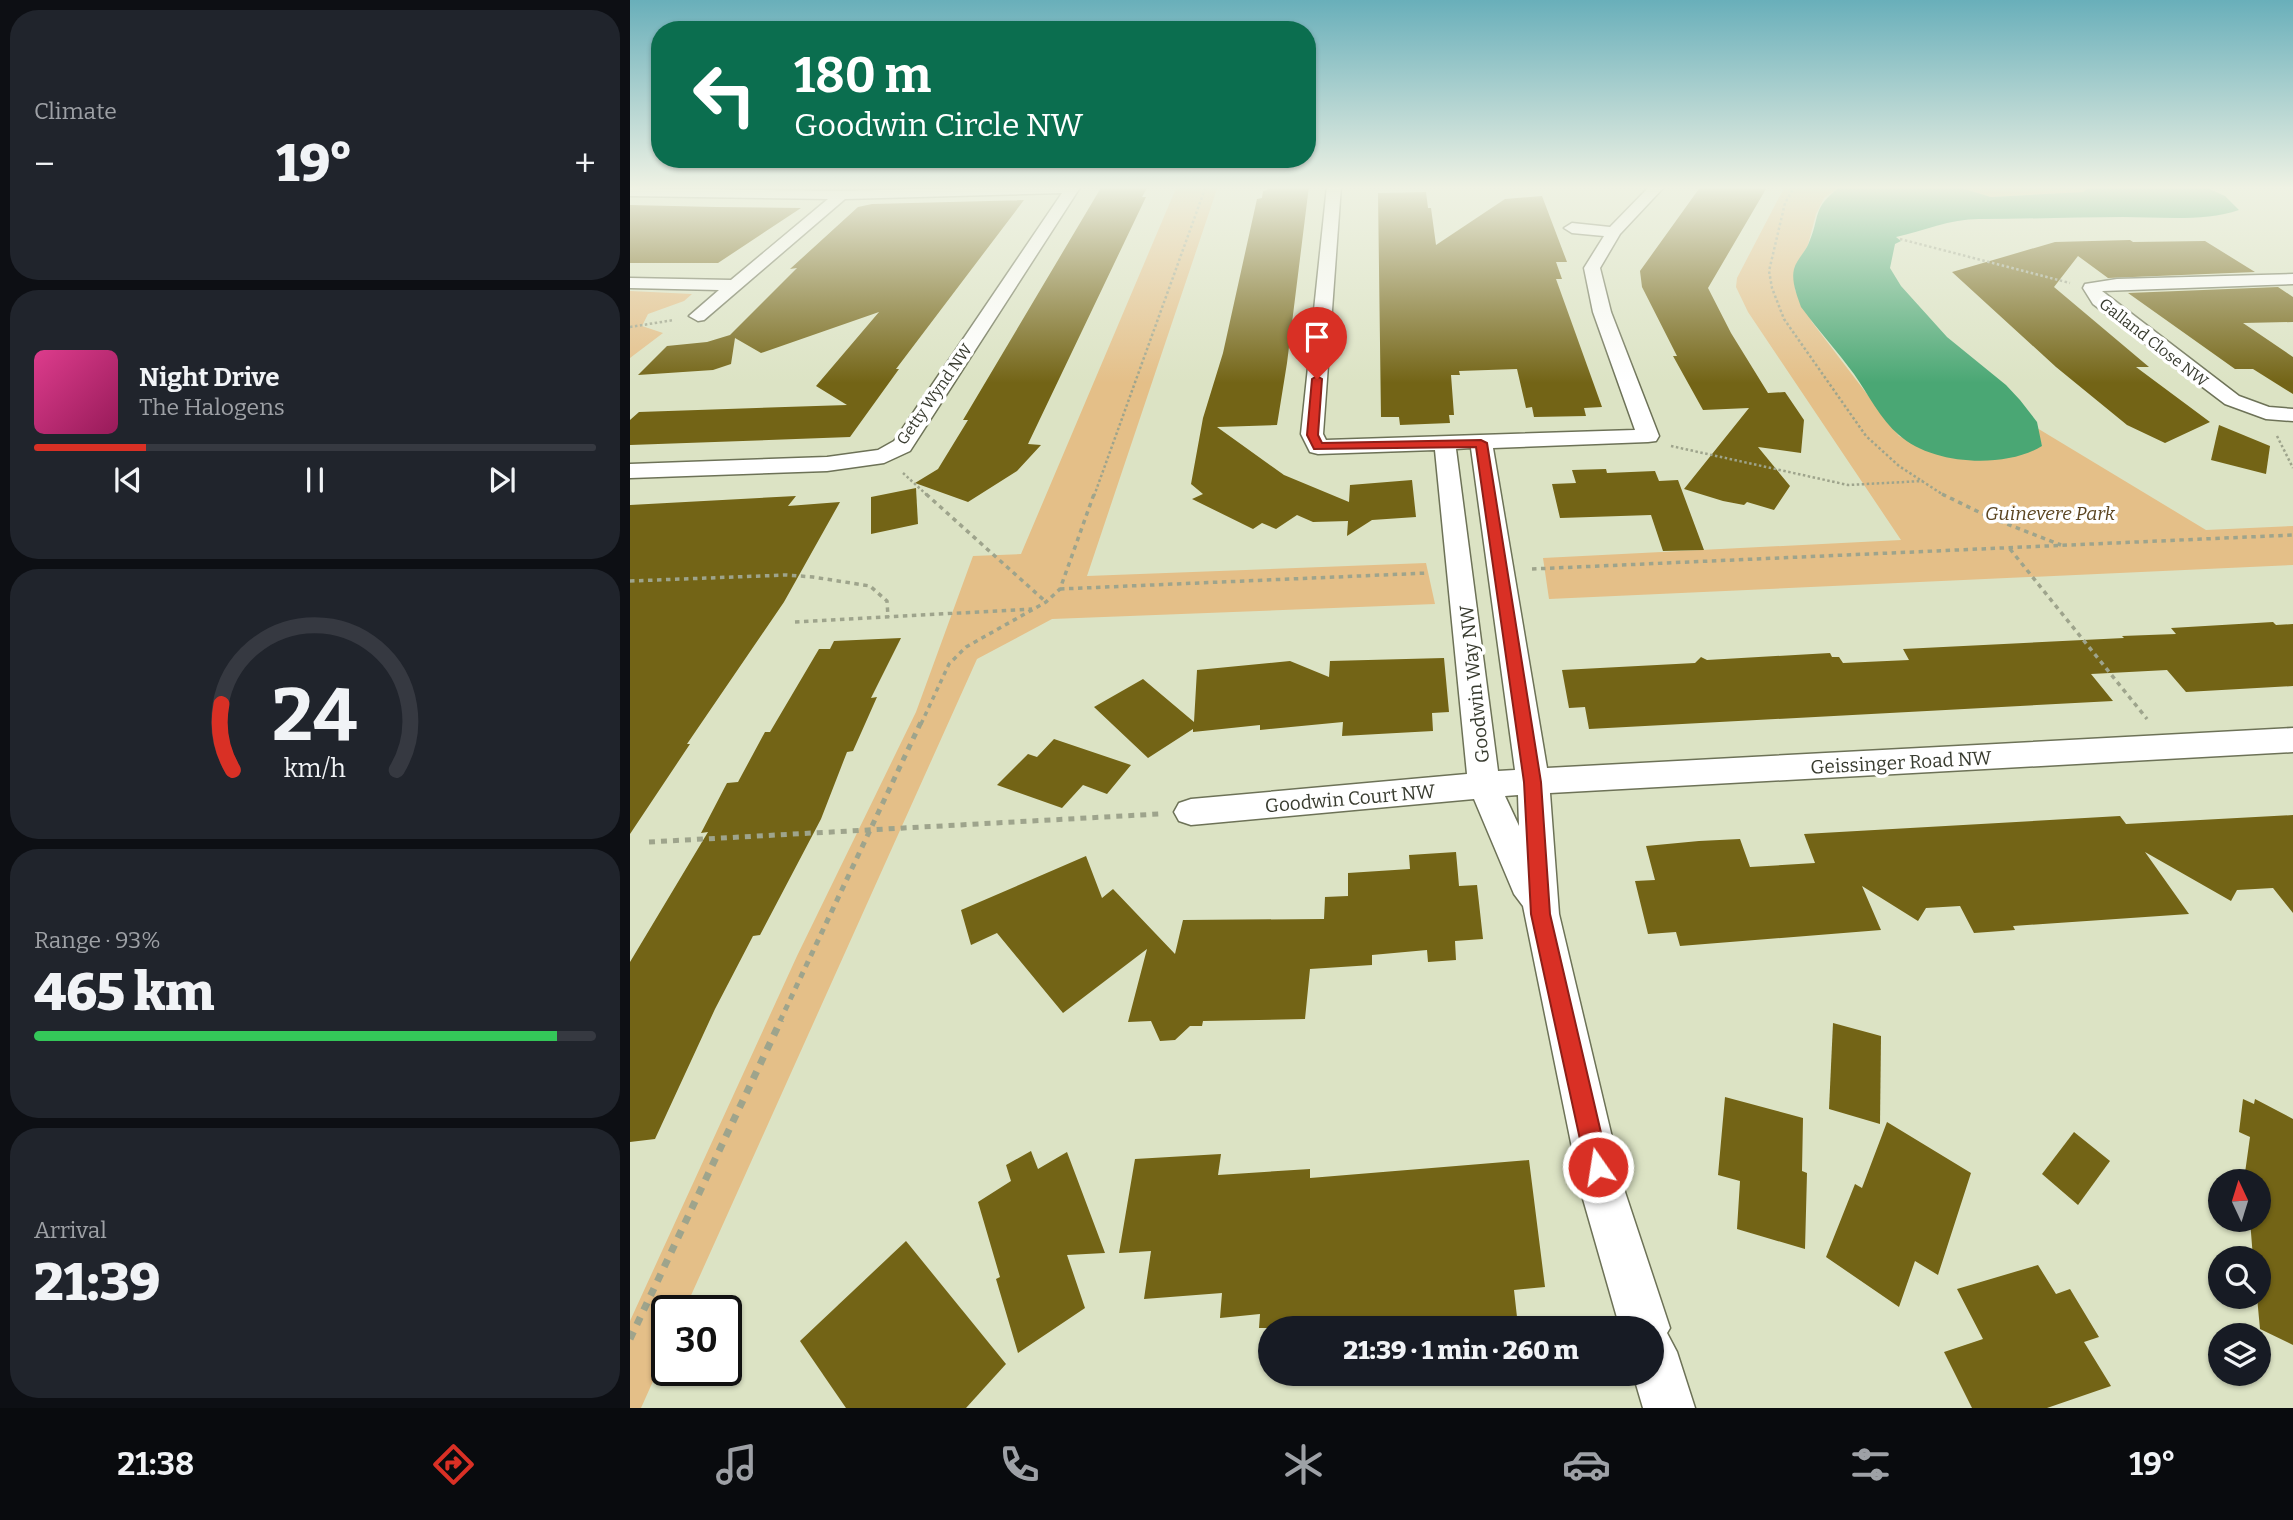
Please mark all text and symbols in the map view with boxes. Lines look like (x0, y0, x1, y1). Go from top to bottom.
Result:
text: 180 m (794, 46, 931, 105)
icon: left (679, 49, 770, 140)
text: Climate (34, 97, 117, 125)
text: Goodwin Circle NW (794, 106, 1083, 144)
text: 19° (276, 132, 353, 195)
text: − (34, 141, 55, 187)
text: + (574, 141, 596, 187)
street label: Galland Close NW (2096, 294, 2212, 391)
pin (1287, 307, 1347, 379)
icon: arrive (1298, 318, 1336, 356)
street label: Getty Wynd NW (893, 340, 977, 448)
text: Night Drive (139, 362, 280, 393)
text: The Halogens (139, 393, 285, 421)
icon: previous (109, 461, 147, 499)
icon: pause (296, 461, 334, 499)
icon: next (483, 461, 521, 499)
park label: Guinevere Park (1985, 502, 2116, 525)
street label: Goodwin Way NW (1455, 603, 1494, 764)
text: 24 (272, 672, 358, 759)
street label: Geissinger Road NW (1810, 746, 1993, 779)
text: km/h (284, 754, 346, 784)
street label: Goodwin Court NW (1264, 780, 1437, 817)
text: Range · 93% (34, 926, 161, 954)
text: 465 km (34, 961, 215, 1024)
position arrow (1561, 1130, 1635, 1204)
north arrow (2208, 1169, 2272, 1232)
map controls (2208, 1169, 2271, 1386)
text: Arrival (34, 1216, 107, 1244)
button: search (2208, 1246, 2271, 1309)
text: 21:39 (34, 1251, 160, 1314)
speed limit sign: 30 (651, 1295, 742, 1386)
button: layers (2208, 1323, 2271, 1386)
text: 21:39 · 1 min · 260 m (1343, 1335, 1579, 1366)
icon: directions (429, 1440, 478, 1489)
icon: music (712, 1440, 761, 1489)
icon: phone (995, 1440, 1044, 1489)
icon: climate (1279, 1440, 1328, 1489)
icon: car (1562, 1440, 1611, 1489)
icon: filters (1846, 1440, 1895, 1489)
text: 21:38 (117, 1445, 194, 1483)
text: 19° (2129, 1445, 2176, 1483)

